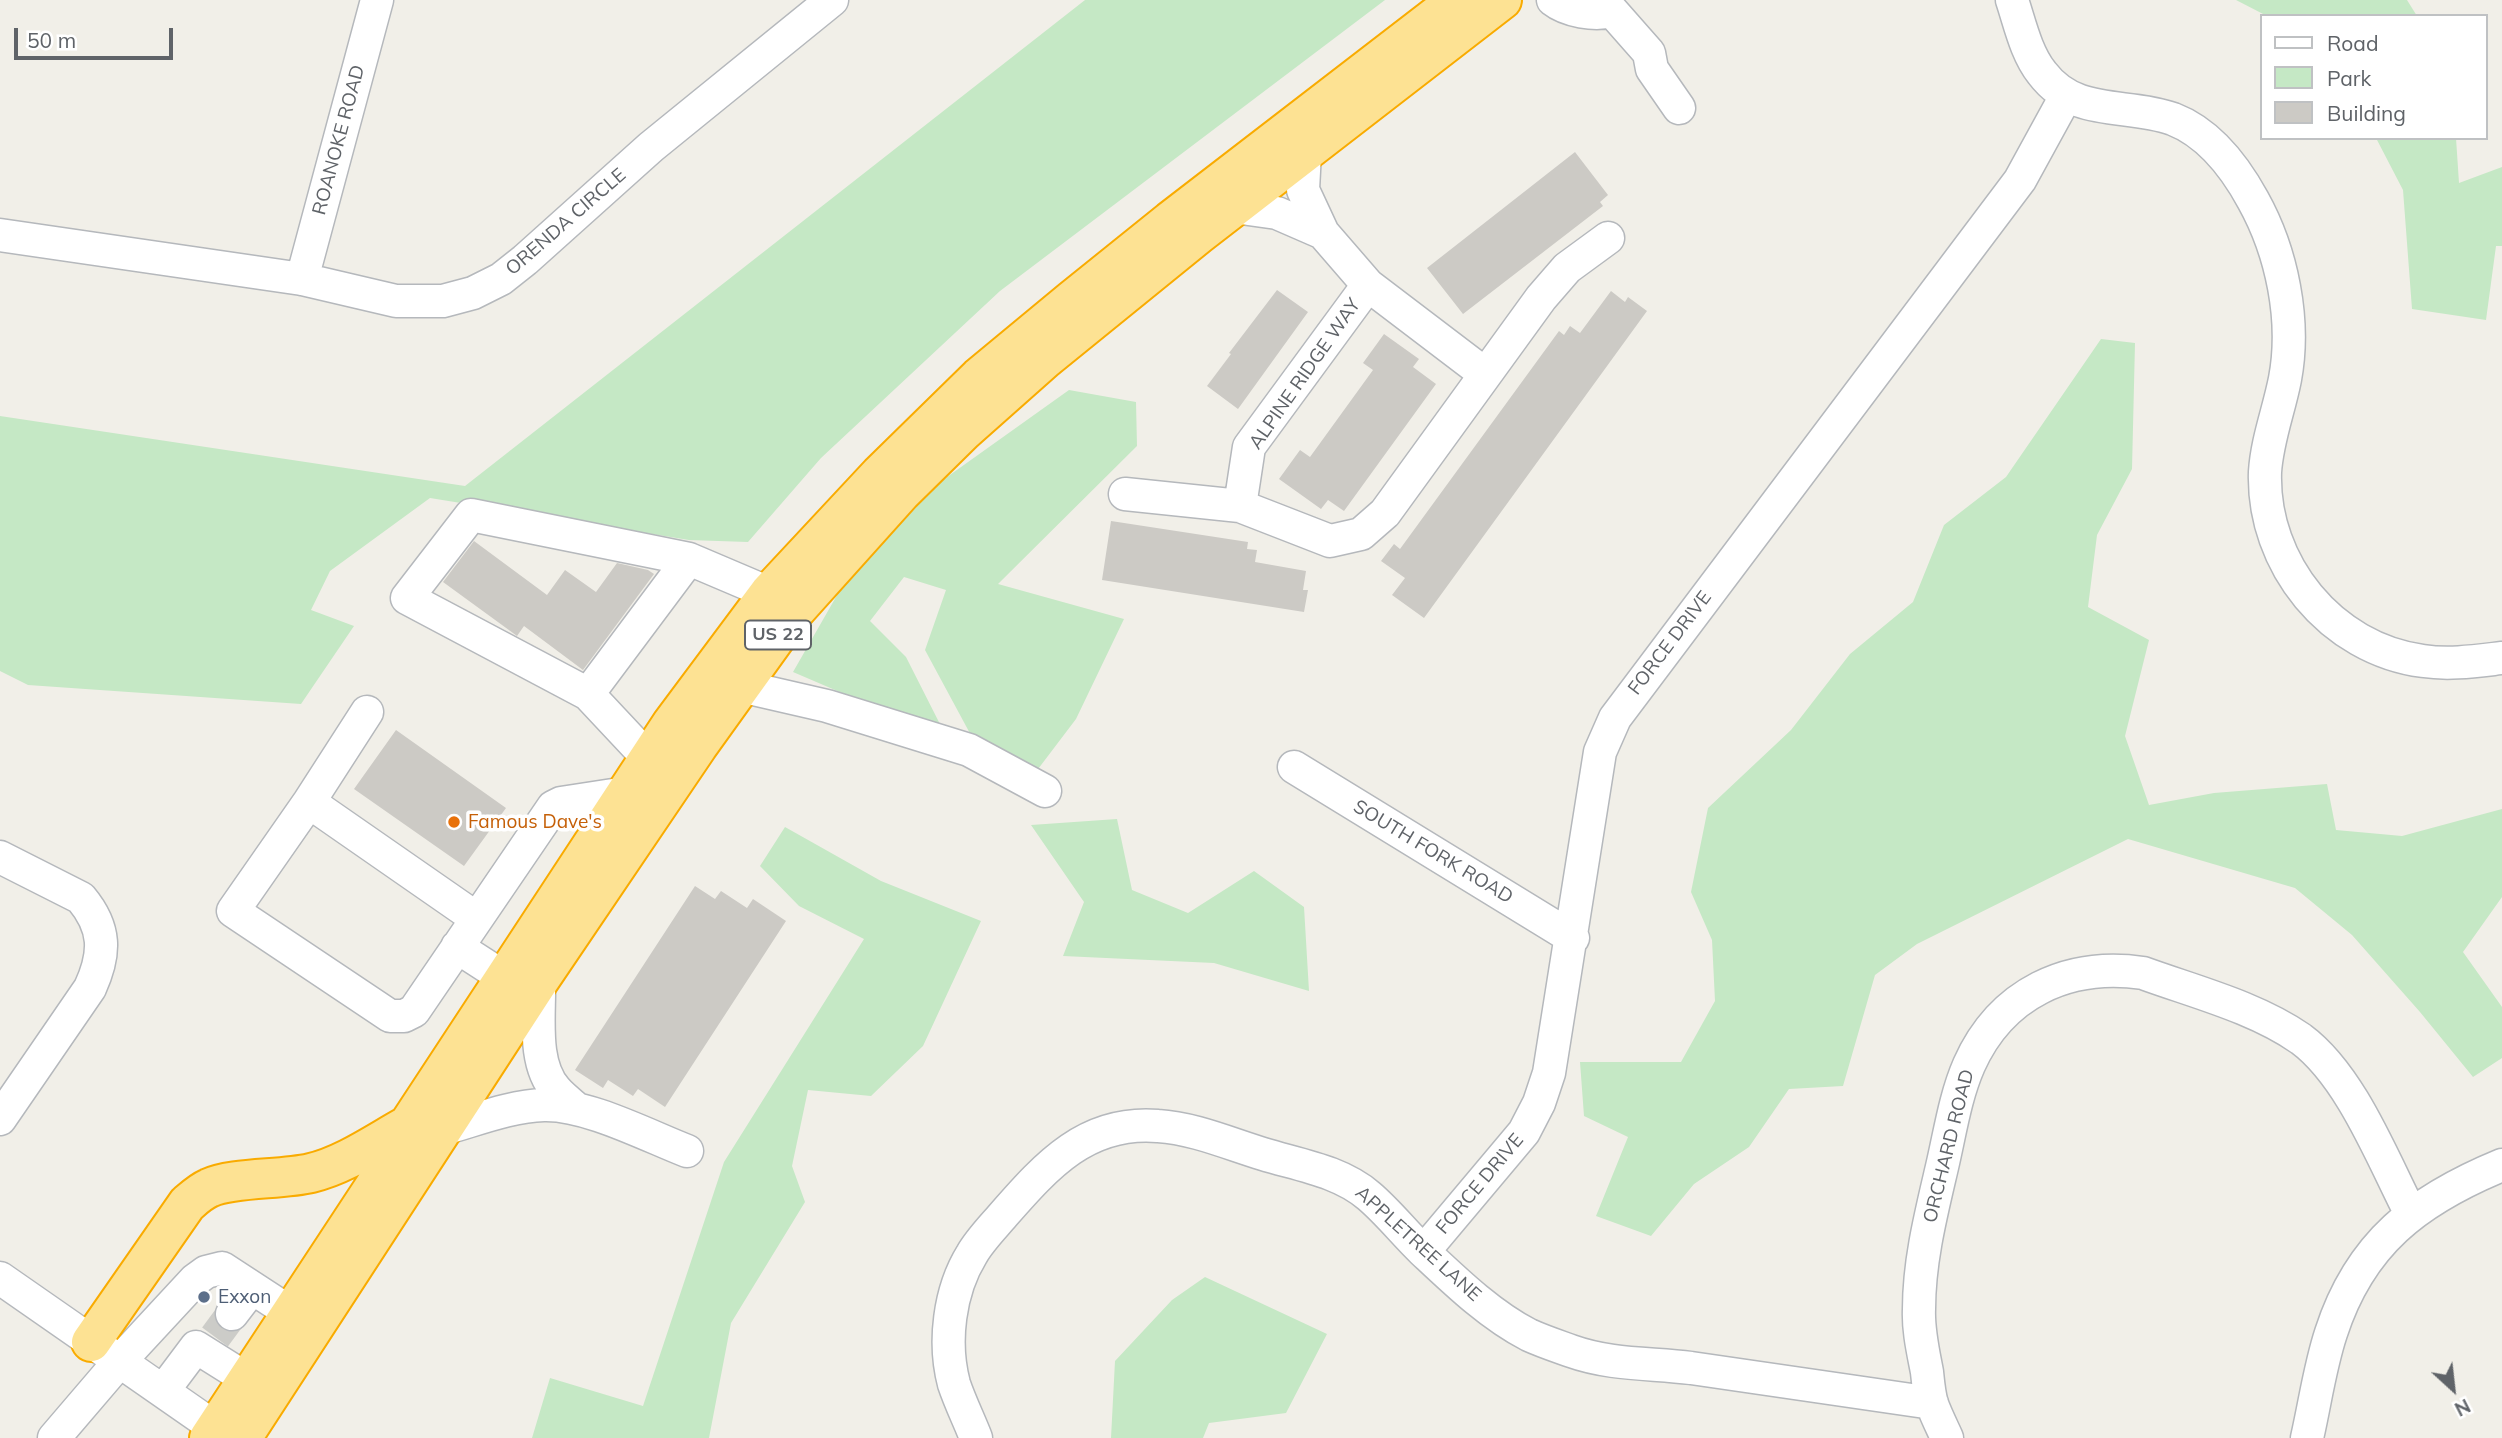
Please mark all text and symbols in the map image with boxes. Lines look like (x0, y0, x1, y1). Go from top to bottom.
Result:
scale bar (18, 14, 177, 58)
legend (2260, 14, 2488, 140)
text: 50 m (27, 27, 76, 53)
text: Road (2327, 30, 2378, 56)
street label: ROANOKE ROAD (308, 63, 370, 217)
text: Park (2327, 65, 2371, 91)
text: Building (2327, 100, 2406, 126)
street label: ORENDA CIRCLE (501, 164, 631, 280)
street label: ALPINE RIDGE WAY (1244, 294, 1366, 454)
street label: FORCE DRIVE (1624, 587, 1716, 699)
road number: US 22 (745, 620, 811, 650)
street label: SOUTH FORK ROAD (1349, 795, 1517, 909)
place label: Famous Dave's (468, 811, 602, 833)
marker: Famous Dave's (446, 814, 462, 830)
street label: ORCHARD ROAD (1919, 1067, 1979, 1225)
street label: FORCE DRIVE (1431, 1129, 1529, 1239)
street label: APPLETREE LANE (1350, 1182, 1486, 1306)
place label: Exxon (218, 1286, 271, 1308)
marker: Exxon (196, 1289, 212, 1305)
north arrow (2418, 1354, 2488, 1424)
text: N (2451, 1394, 2474, 1422)

